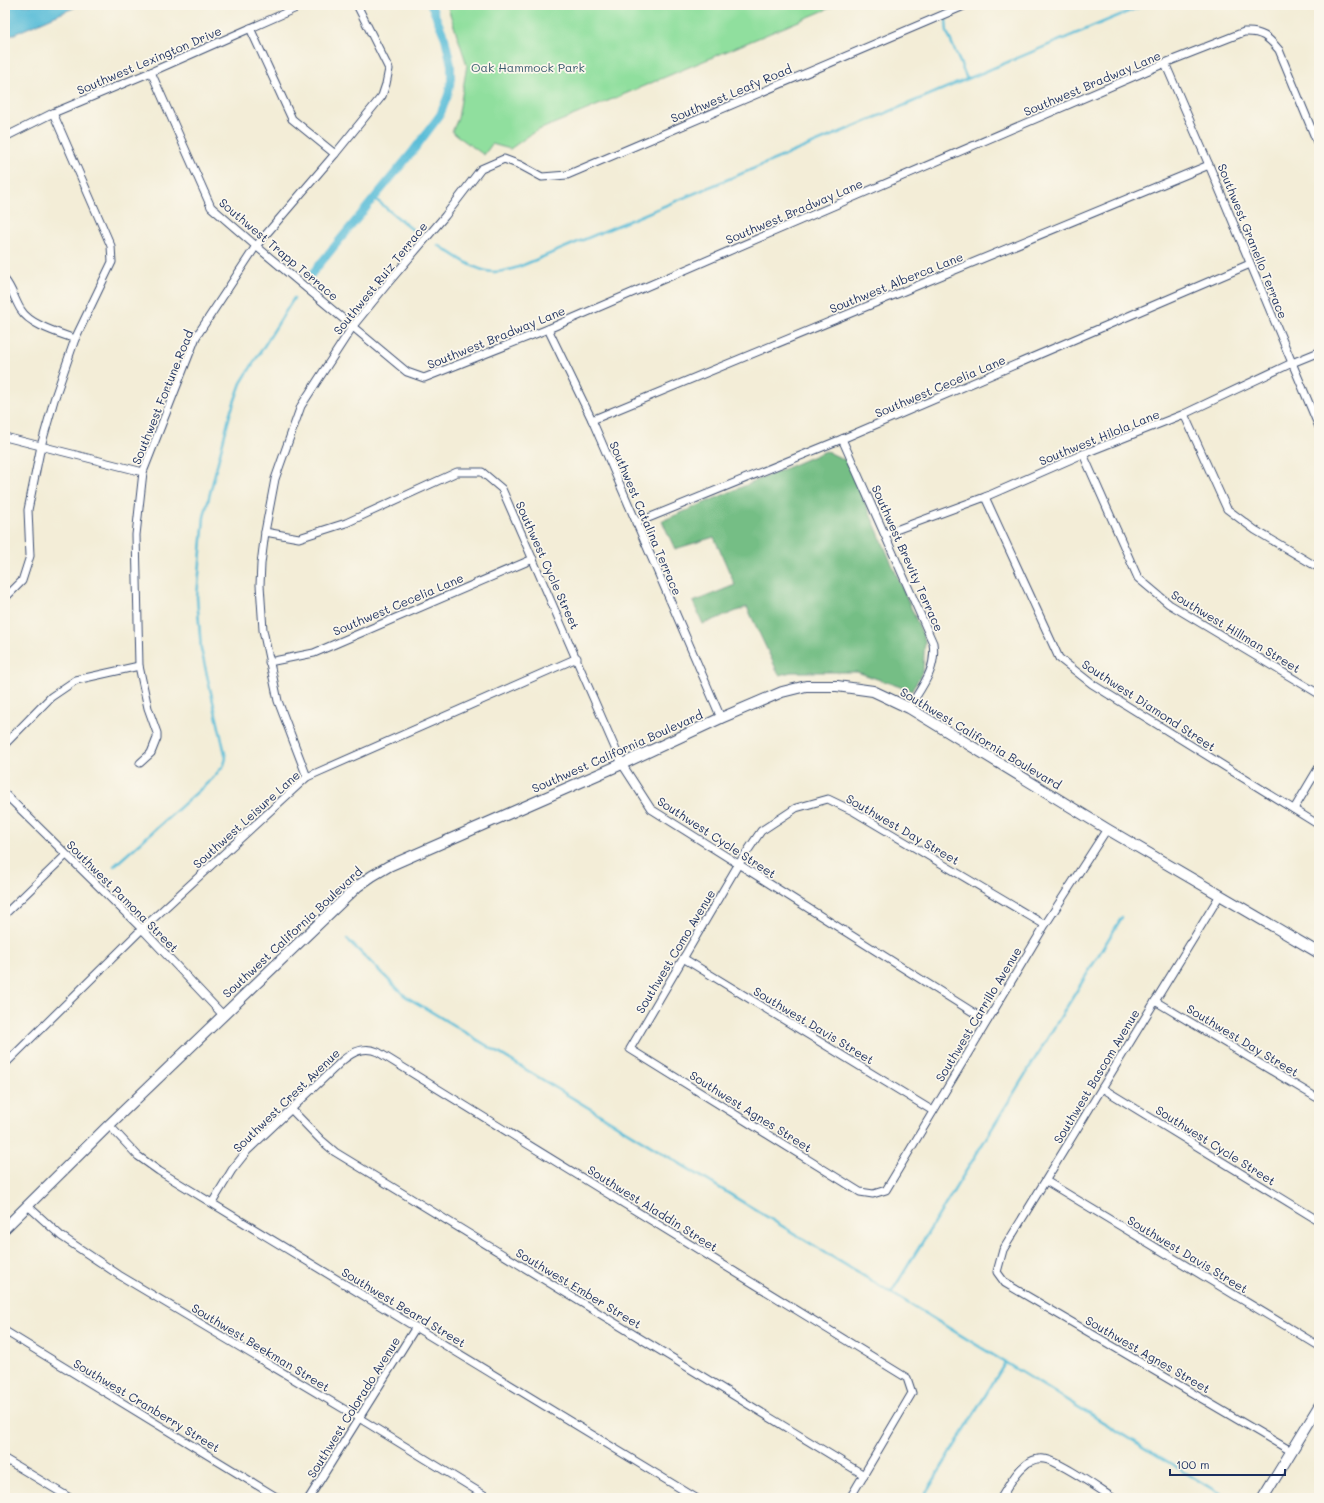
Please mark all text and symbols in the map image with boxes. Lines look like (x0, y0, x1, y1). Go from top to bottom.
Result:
street label: Southwest Lexington Drive (74, 22, 224, 98)
street label: Southwest Bradway Lane (1021, 47, 1163, 119)
park label: Oak Hammock Park (471, 59, 585, 75)
street label: Southwest Leafy Road (668, 60, 794, 126)
street label: Southwest Granello Terrace (1215, 161, 1291, 321)
street label: Southwest Bradway Lane (723, 175, 865, 247)
street label: Southwest Trapp Terrace (216, 194, 342, 304)
street label: Southwest Ruiz Terrace (329, 218, 431, 338)
street label: Southwest Alberca Lane (827, 248, 965, 316)
street label: Southwest Bradway Lane (425, 302, 567, 372)
street label: Southwest Fortune Road (128, 327, 196, 467)
street label: Southwest Cecelia Lane (872, 351, 1008, 421)
street label: Southwest Hilola Lane (1036, 405, 1162, 469)
street label: Southwest Catalina Terrace (606, 439, 686, 597)
street label: Southwest Brevity Terrace (868, 482, 948, 634)
street label: Southwest Cycle Street (513, 498, 583, 632)
street label: Southwest Cecelia Lane (330, 569, 466, 639)
street label: Southwest Hillman Street (1168, 586, 1304, 676)
street label: Southwest Diamond Street (1079, 656, 1219, 754)
street label: Southwest California Boulevard (897, 683, 1065, 793)
street label: Southwest California Boulevard (529, 706, 705, 796)
street label: Southwest Leisure Lane (189, 766, 303, 872)
street label: Southwest Day Street (843, 790, 963, 868)
street label: Southwest Cycle Street (655, 793, 779, 881)
street label: Southwest Pamona Street (64, 837, 182, 955)
street label: Southwest California Boulevard (219, 863, 366, 1001)
street label: Southwest Como Avenue (632, 886, 718, 1016)
street label: Southwest Carrillo Avenue (931, 944, 1025, 1084)
street label: Southwest Davis Street (751, 983, 877, 1067)
street label: Southwest Day Street (1184, 1000, 1302, 1080)
street label: Southwest Bascom Avenue (1049, 1006, 1143, 1146)
street label: Southwest Crest Avenue (229, 1045, 343, 1155)
street label: Southwest Agnes Street (687, 1067, 815, 1155)
street label: Southwest Cycle Street (1153, 1102, 1279, 1188)
street label: Southwest Aladdin Street (585, 1161, 721, 1255)
street label: Southwest Davis Street (1125, 1212, 1251, 1296)
street label: Southwest Ember Street (513, 1244, 645, 1332)
street label: Southwest Beard Street (339, 1264, 469, 1350)
street label: Southwest Beekman Street (189, 1299, 333, 1395)
street label: Southwest Agnes Street (1083, 1312, 1213, 1396)
street label: Southwest Colorado Avenue (303, 1333, 403, 1481)
street label: Southwest Cranberry Street (71, 1355, 223, 1455)
scale bar (1170, 1451, 1285, 1477)
text: 100 m (1176, 1456, 1210, 1472)

